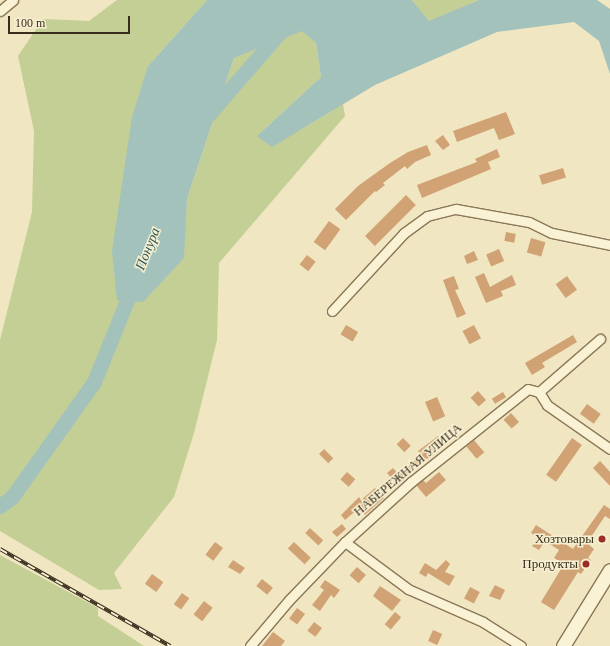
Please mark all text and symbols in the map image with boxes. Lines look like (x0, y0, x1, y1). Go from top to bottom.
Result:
scale bar (10, 8, 132, 34)
text: 100 m (15, 16, 45, 30)
water label: Понура (132, 225, 164, 273)
street label: НАБЕРЕЖНАЯ УЛИЦА (351, 420, 465, 520)
place label: Хозтовары (535, 531, 594, 547)
marker: Хозтовары (597, 534, 607, 544)
place label: Продукты (522, 556, 578, 572)
marker: Продукты (581, 559, 591, 569)

